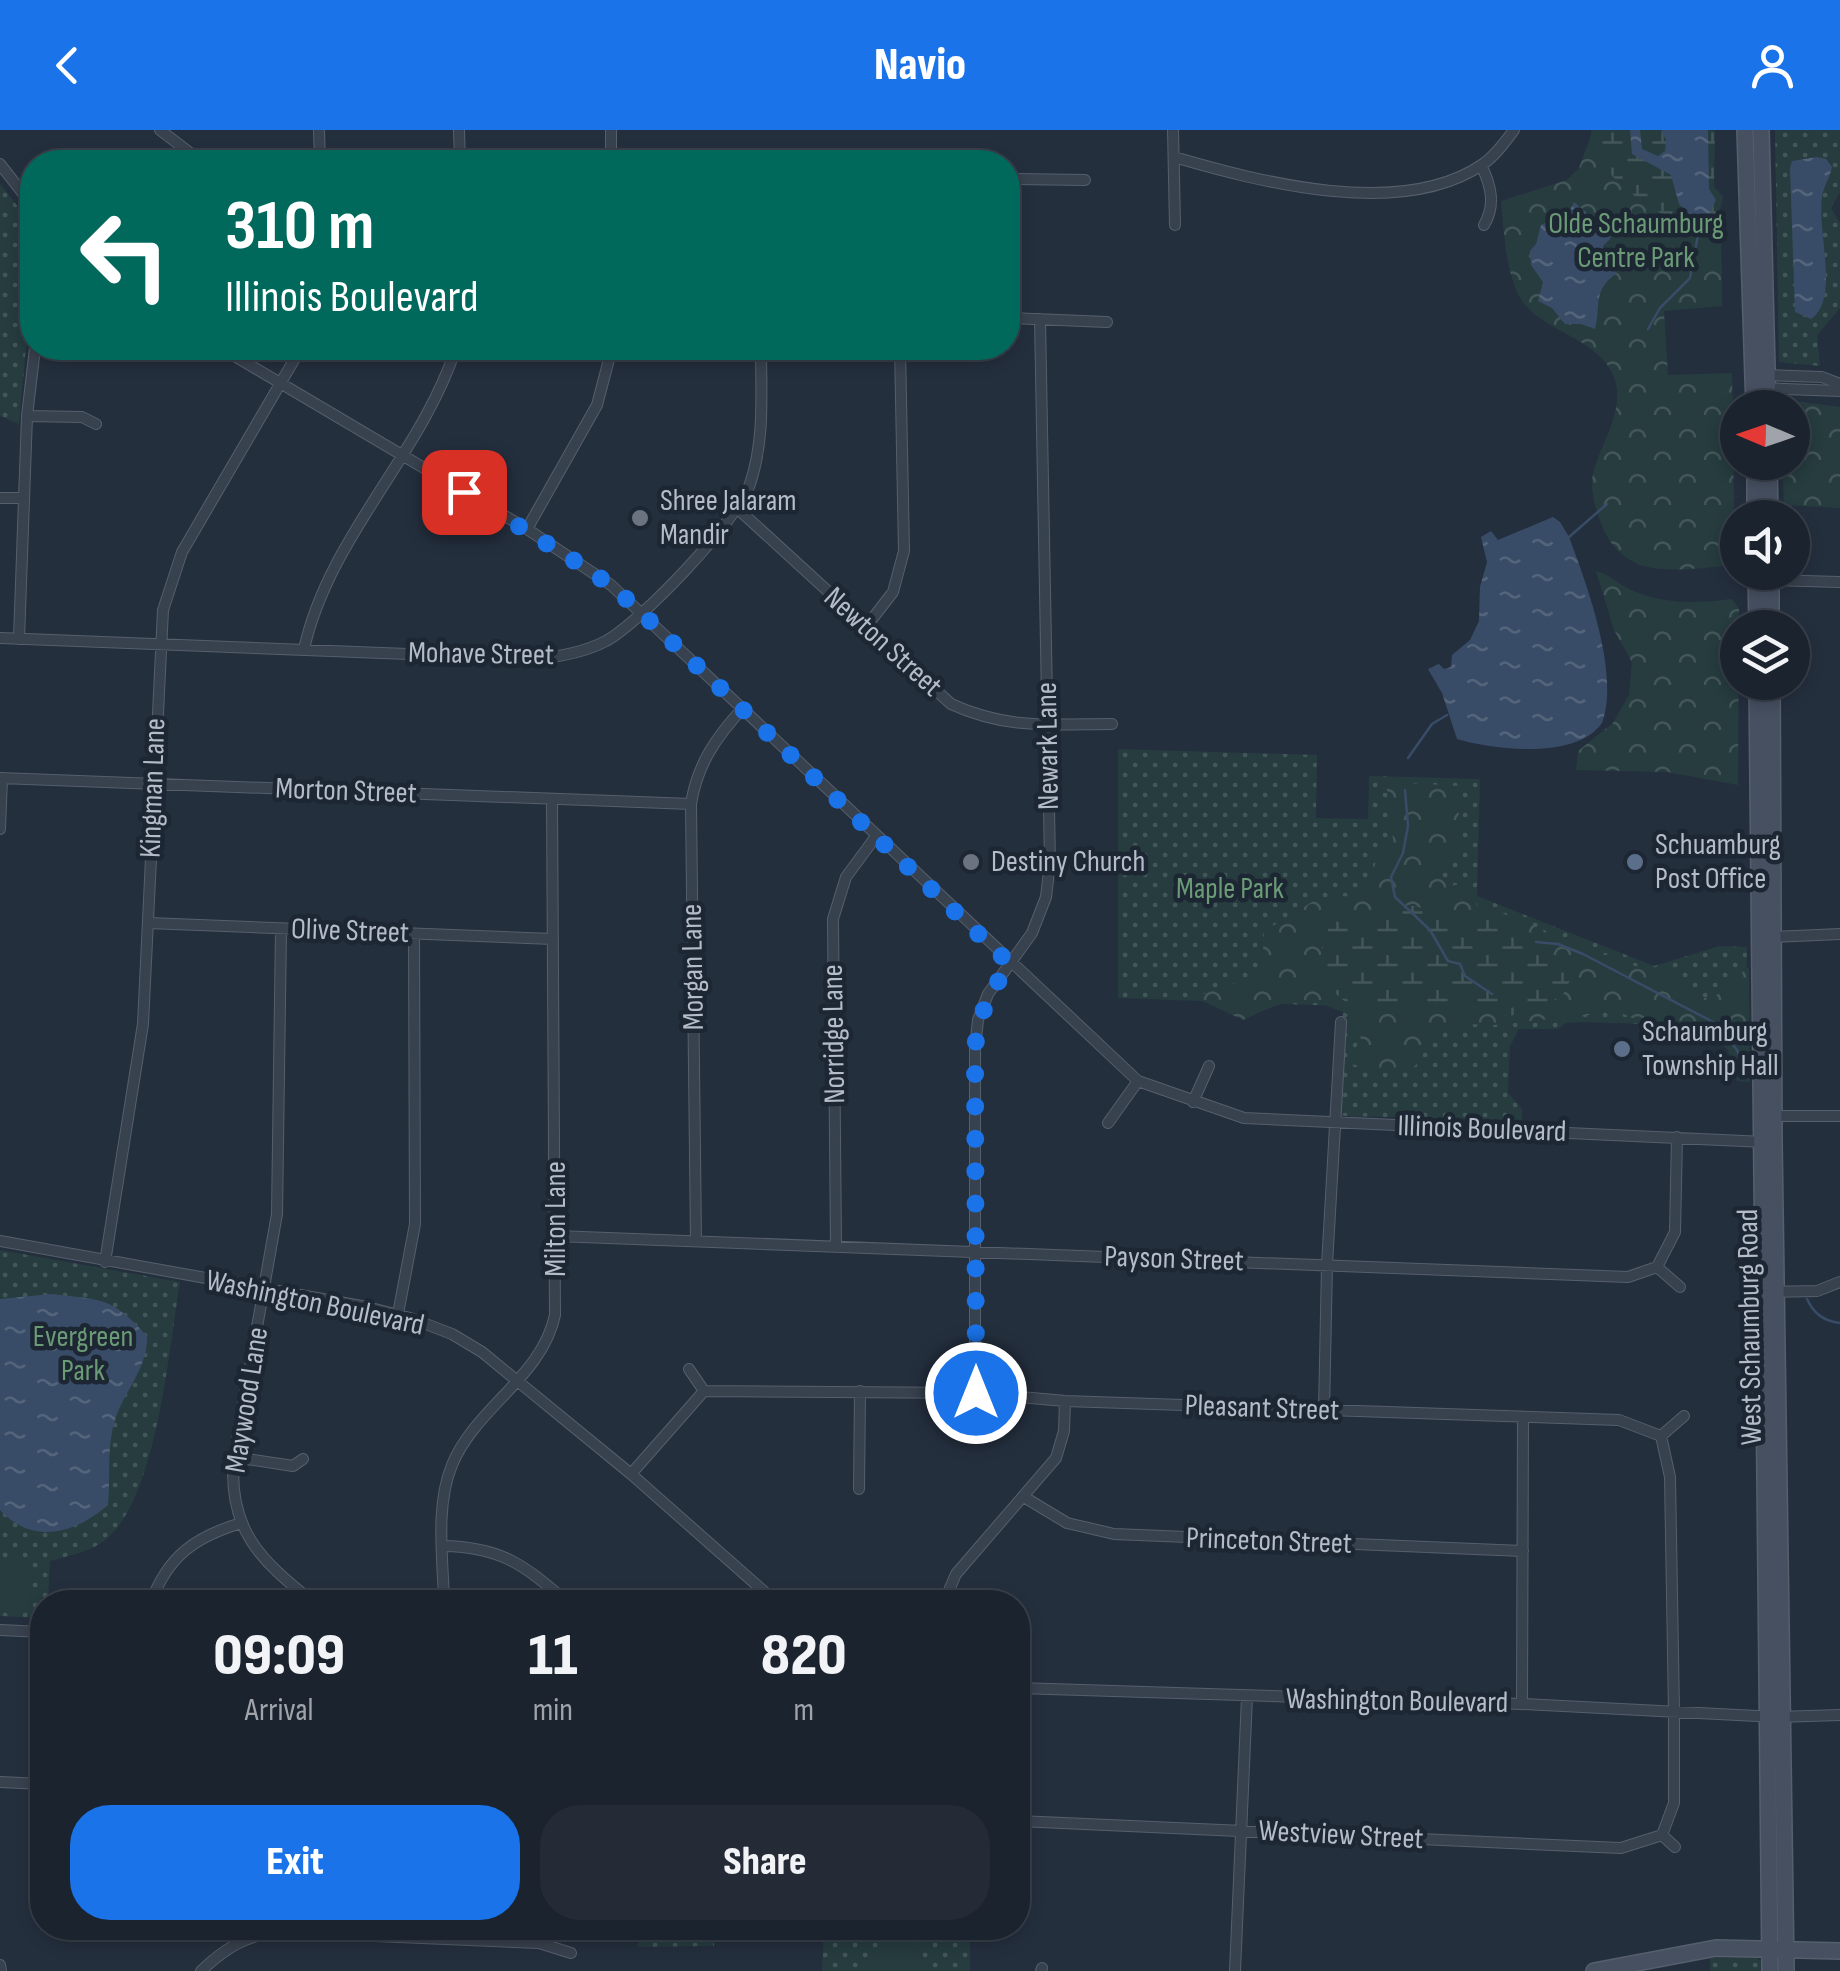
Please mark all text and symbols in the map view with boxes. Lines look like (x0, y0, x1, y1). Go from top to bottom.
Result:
icon: back (40, 38, 95, 93)
text: Navio (874, 38, 966, 93)
icon: person (1745, 38, 1800, 93)
text: 310 m (225, 185, 374, 269)
icon: left (60, 190, 190, 320)
park label: Olde Schaumburg Centre Park (1548, 206, 1724, 276)
text: Illinois Boulevard (225, 270, 478, 325)
north arrow (1720, 390, 1810, 480)
map controls (1720, 390, 1810, 700)
pin (422, 450, 507, 535)
icon: arrive (437, 465, 492, 520)
place label: Shree Jalaram Mandir (660, 483, 796, 553)
button: sound (1720, 500, 1810, 590)
marker: Shree Jalaram Mandir (629, 507, 651, 529)
street label: Newton Street (817, 580, 949, 704)
button: layers (1720, 610, 1810, 700)
street label: Mohave Street (408, 635, 554, 673)
street label: Newark Lane (1029, 682, 1067, 810)
street label: Kingman Lane (133, 717, 173, 859)
street label: Morton Street (275, 771, 417, 811)
place label: Schuamburg Post Office (1655, 827, 1781, 897)
place label: Destiny Church (991, 844, 1145, 880)
marker: Destiny Church (960, 851, 982, 873)
marker: Schuamburg Post Office (1624, 851, 1646, 873)
park label: Maple Park (1176, 871, 1285, 907)
street label: Morgan Lane (674, 904, 712, 1030)
street label: Olive Street (290, 911, 410, 951)
street label: Norridge Lane (815, 964, 853, 1104)
place label: Schaumburg Township Hall (1642, 1014, 1779, 1084)
marker: Schaumburg Township Hall (1611, 1038, 1633, 1060)
street label: Illinois Boulevard (1397, 1108, 1567, 1150)
street label: Milton Lane (538, 1161, 574, 1277)
street label: West Schaumburg Road (1730, 1209, 1770, 1445)
street label: Payson Street (1104, 1239, 1244, 1279)
street label: Washington Boulevard (203, 1262, 427, 1344)
park label: Evergreen Park (33, 1319, 133, 1389)
street label: Maywood Lane (218, 1324, 276, 1476)
position arrow (924, 1341, 1028, 1445)
street label: Pleasant Street (1184, 1387, 1340, 1429)
street label: Princeton Street (1186, 1520, 1352, 1562)
text: 09:09 (213, 1620, 345, 1692)
text: 11 (528, 1620, 578, 1692)
text: 820 (761, 1620, 847, 1692)
street label: Washington Boulevard (1286, 1681, 1508, 1721)
text: Arrival (245, 1691, 314, 1730)
text: min (533, 1691, 573, 1730)
text: m (793, 1691, 814, 1730)
button: Exit (70, 1805, 520, 1920)
button: Share (540, 1805, 990, 1920)
street label: Westview Street (1258, 1813, 1424, 1857)

